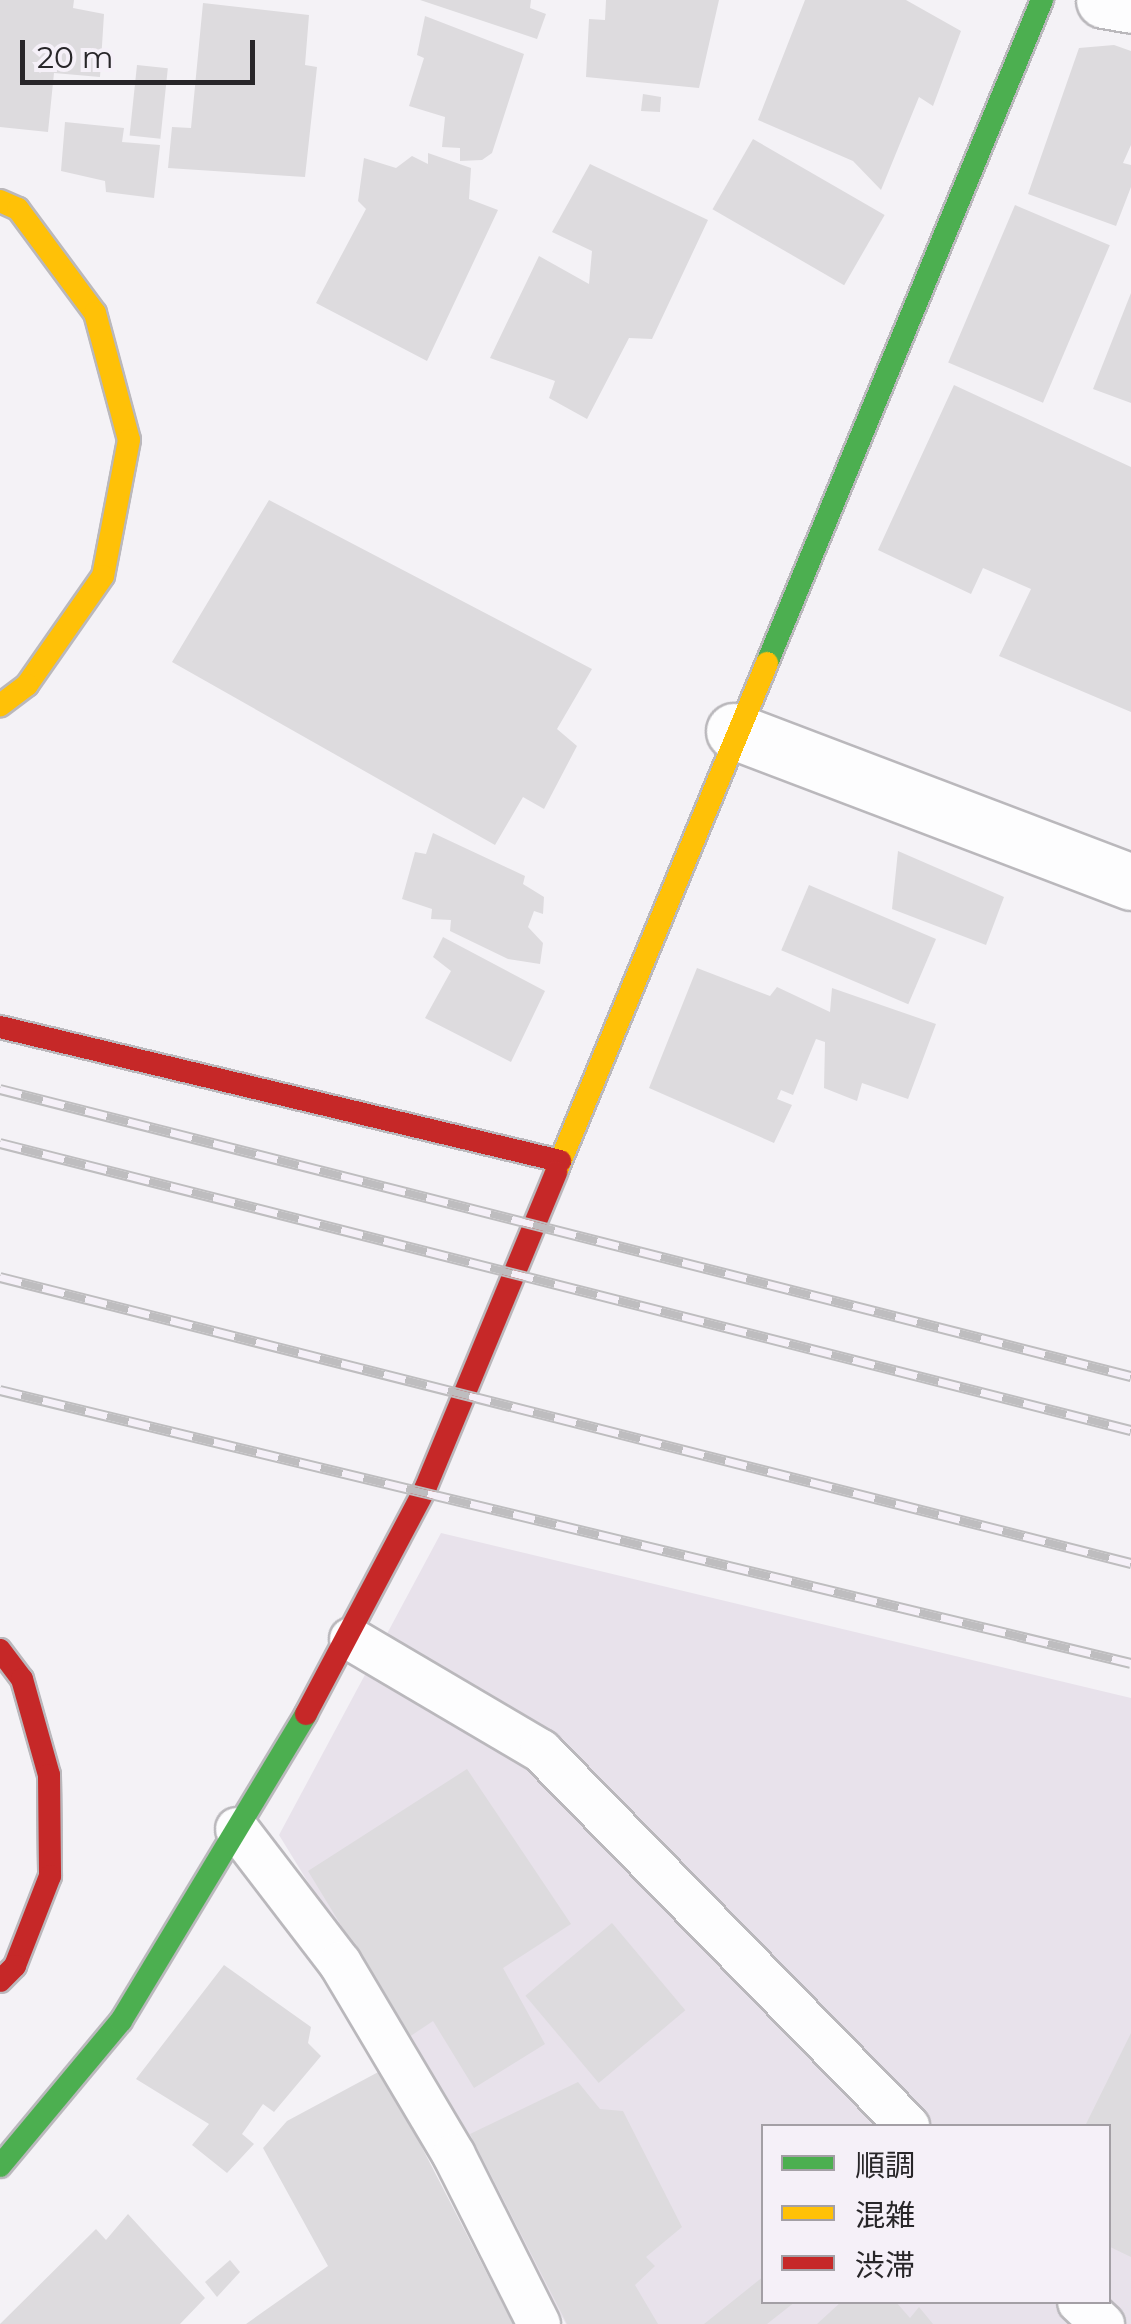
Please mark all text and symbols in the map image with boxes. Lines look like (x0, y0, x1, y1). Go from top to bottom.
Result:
scale bar (25, 20, 260, 82)
text: 20 m (37, 39, 114, 76)
legend (761, 2124, 1111, 2304)
text: 順調 (855, 2147, 915, 2184)
text: 混雑 (855, 2197, 915, 2234)
text: 渋滞 (855, 2247, 915, 2284)

